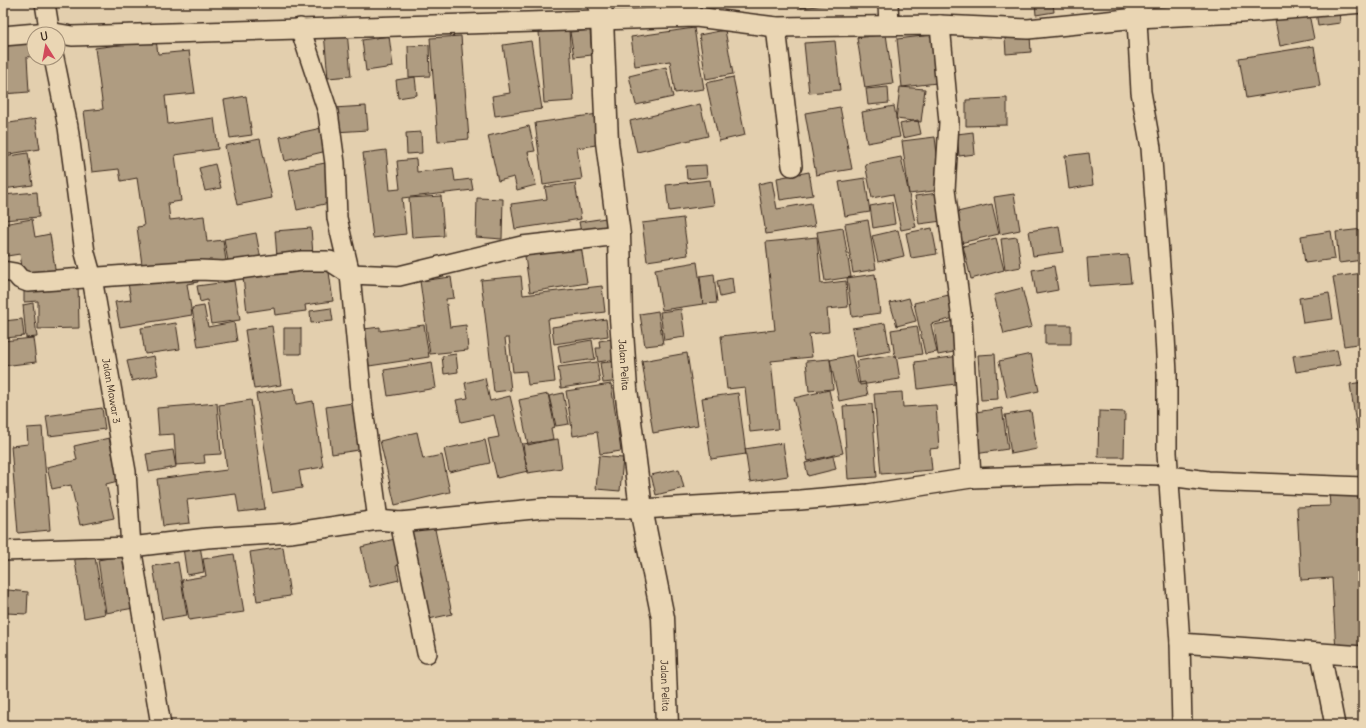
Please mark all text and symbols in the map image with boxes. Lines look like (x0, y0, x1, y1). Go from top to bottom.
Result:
north arrow (26, 26, 66, 66)
text: U (39, 29, 49, 44)
street label: Jalan Pelita (616, 339, 633, 391)
street label: Jalan Mawar 3 (100, 357, 124, 425)
street label: Jalan Pelita (658, 659, 673, 712)

